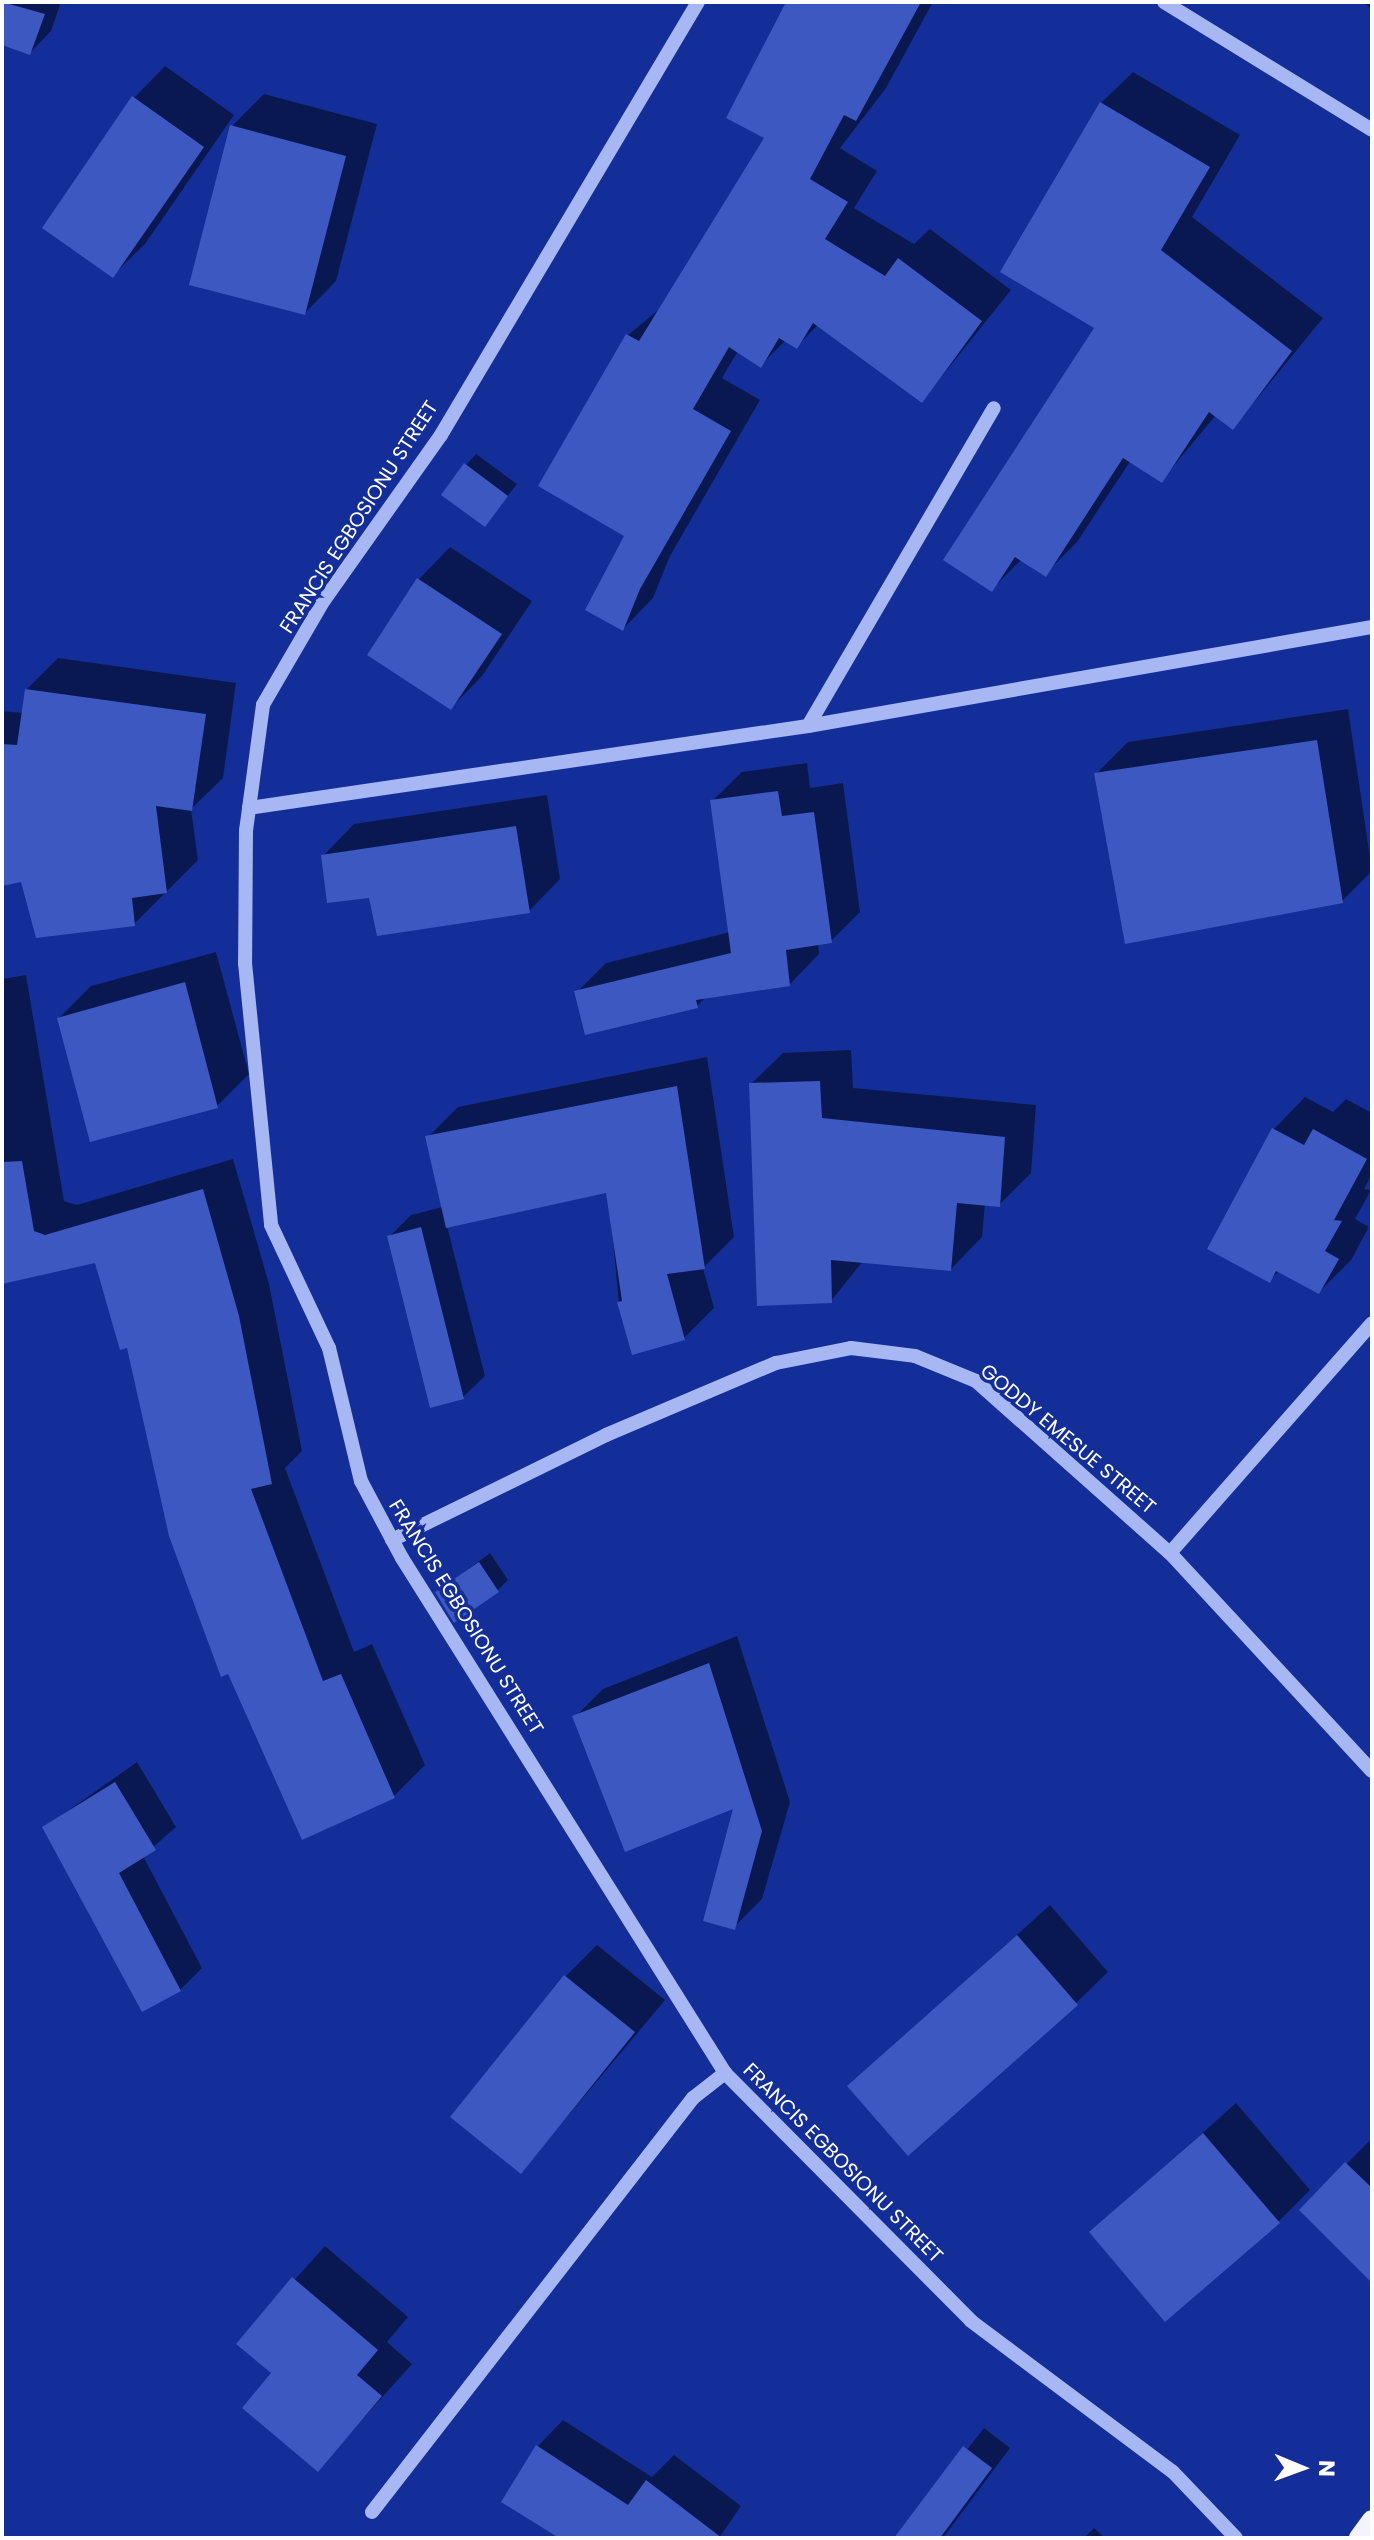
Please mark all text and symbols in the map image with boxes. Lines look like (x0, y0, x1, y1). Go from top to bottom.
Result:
street label: FRANCIS EGBOSIONU STREET (275, 396, 443, 638)
street label: GODDY EMESUE STREET (976, 1359, 1160, 1519)
street label: FRANCIS EGBOSIONU STREET (384, 1495, 548, 1739)
street label: FRANCIS EGBOSIONU STREET (738, 2058, 948, 2268)
north arrow (1262, 2428, 1342, 2508)
text: N (1311, 2460, 1342, 2477)

